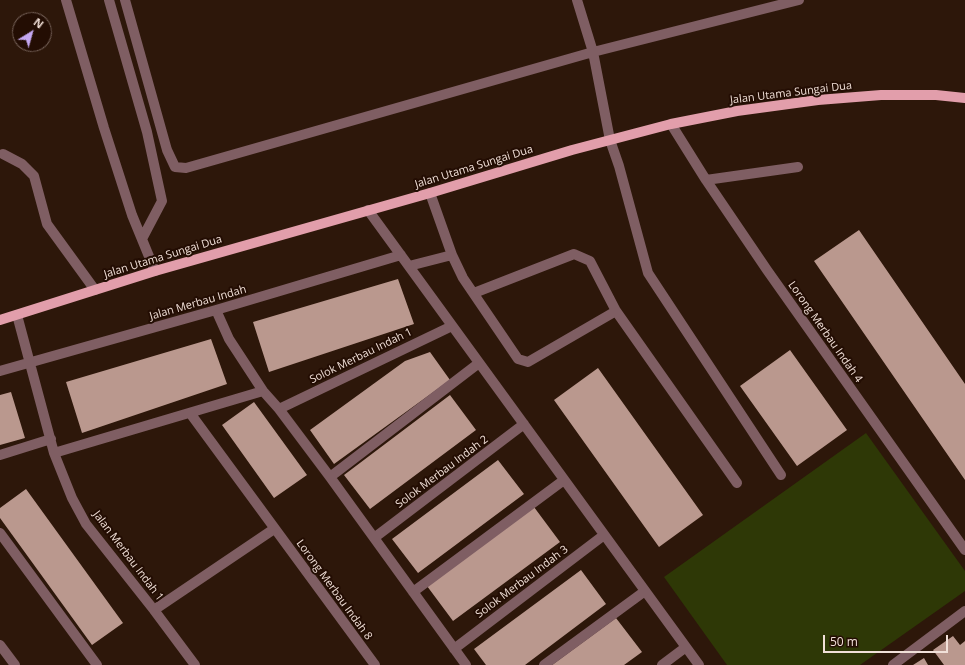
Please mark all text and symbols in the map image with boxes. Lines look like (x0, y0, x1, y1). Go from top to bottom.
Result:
north arrow (12, 12, 52, 52)
text: N (31, 14, 47, 31)
street label: Jalan Utama Sungai Dua (729, 79, 853, 107)
street label: Jalan Utama Sungai Dua (413, 143, 535, 191)
street label: Jalan Utama Sungai Dua (102, 233, 224, 281)
street label: Lorong Merbau Indah 4 (785, 279, 865, 385)
street label: Jalan Merbau Indah (148, 283, 248, 323)
street label: Solok Merbau Indah 1 (308, 325, 414, 387)
street label: Solok Merbau Indah 2 (393, 433, 491, 511)
street label: Jalan Merbau Indah 1 (90, 508, 166, 604)
street label: Lorong Merbau Indah 8 (293, 537, 375, 643)
street label: Solok Merbau Indah 3 (473, 543, 571, 621)
scale bar (825, 627, 950, 653)
text: 50 m (830, 633, 858, 650)

